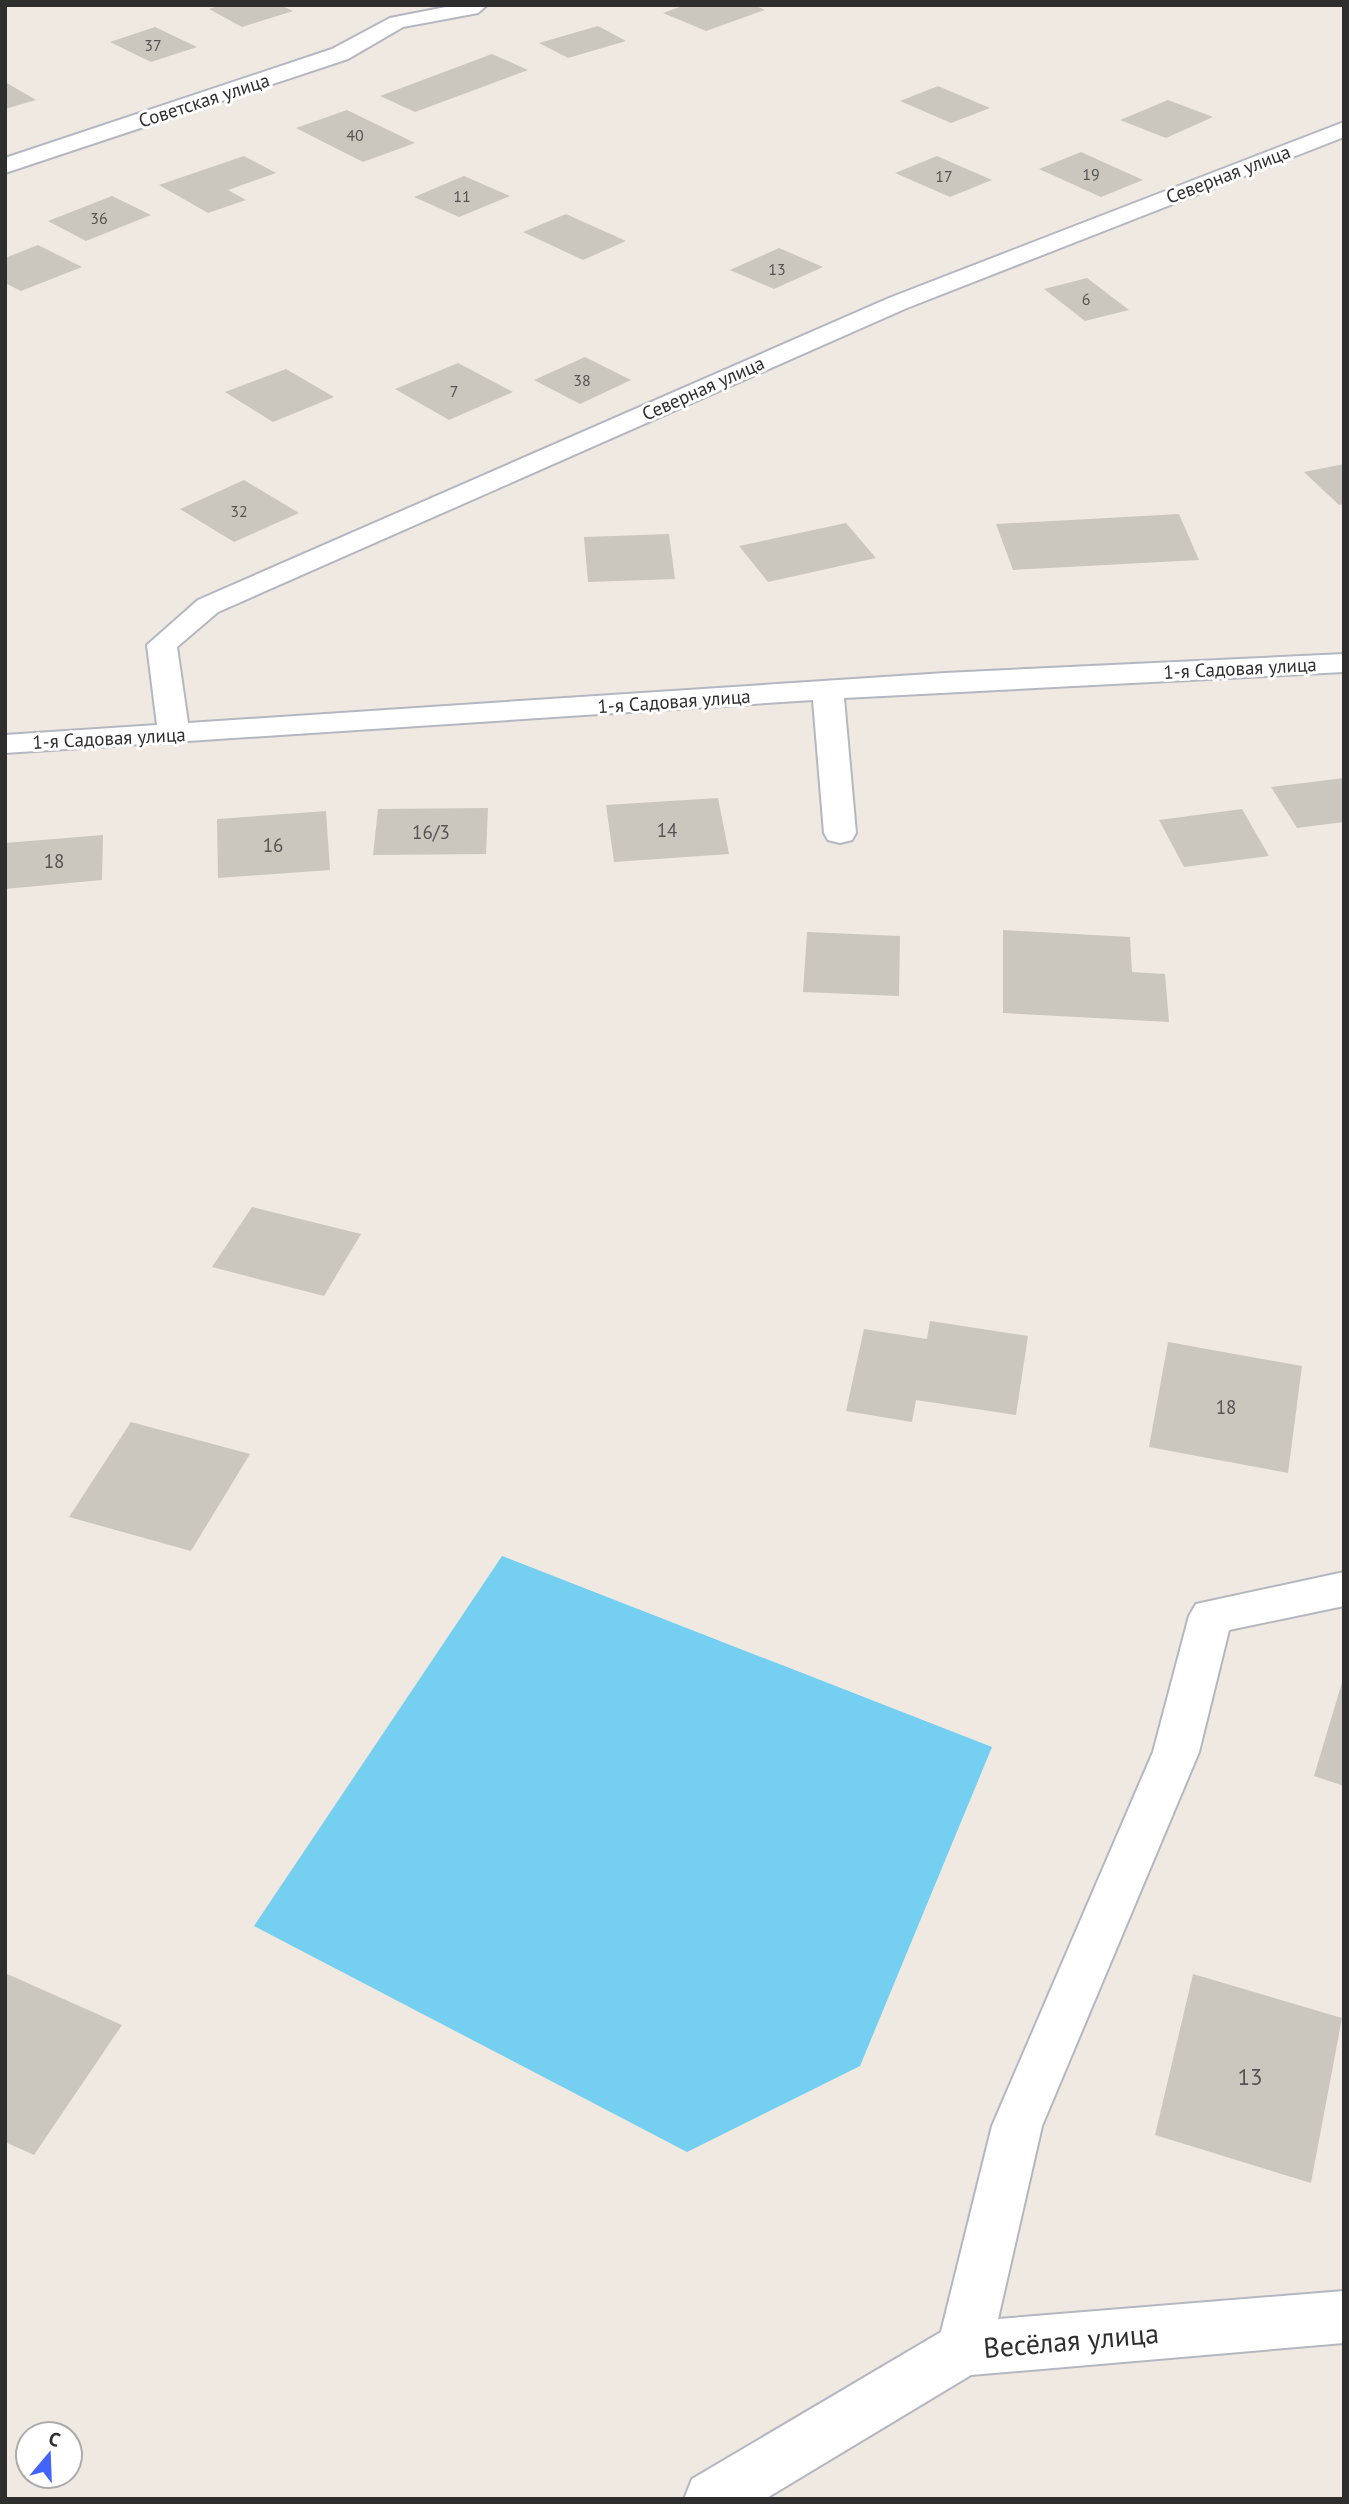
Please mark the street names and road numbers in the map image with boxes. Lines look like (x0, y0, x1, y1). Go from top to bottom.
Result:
street label: Советская улица (135, 68, 273, 132)
street label: Северная улица (1162, 139, 1294, 209)
street label: Северная улица (638, 350, 768, 426)
street label: 1-я Садовая улица (1163, 652, 1317, 684)
street label: 1-я Садовая улица (597, 684, 751, 718)
street label: 1-я Садовая улица (32, 722, 186, 754)
street label: Весёлая улица (982, 2314, 1160, 2366)

